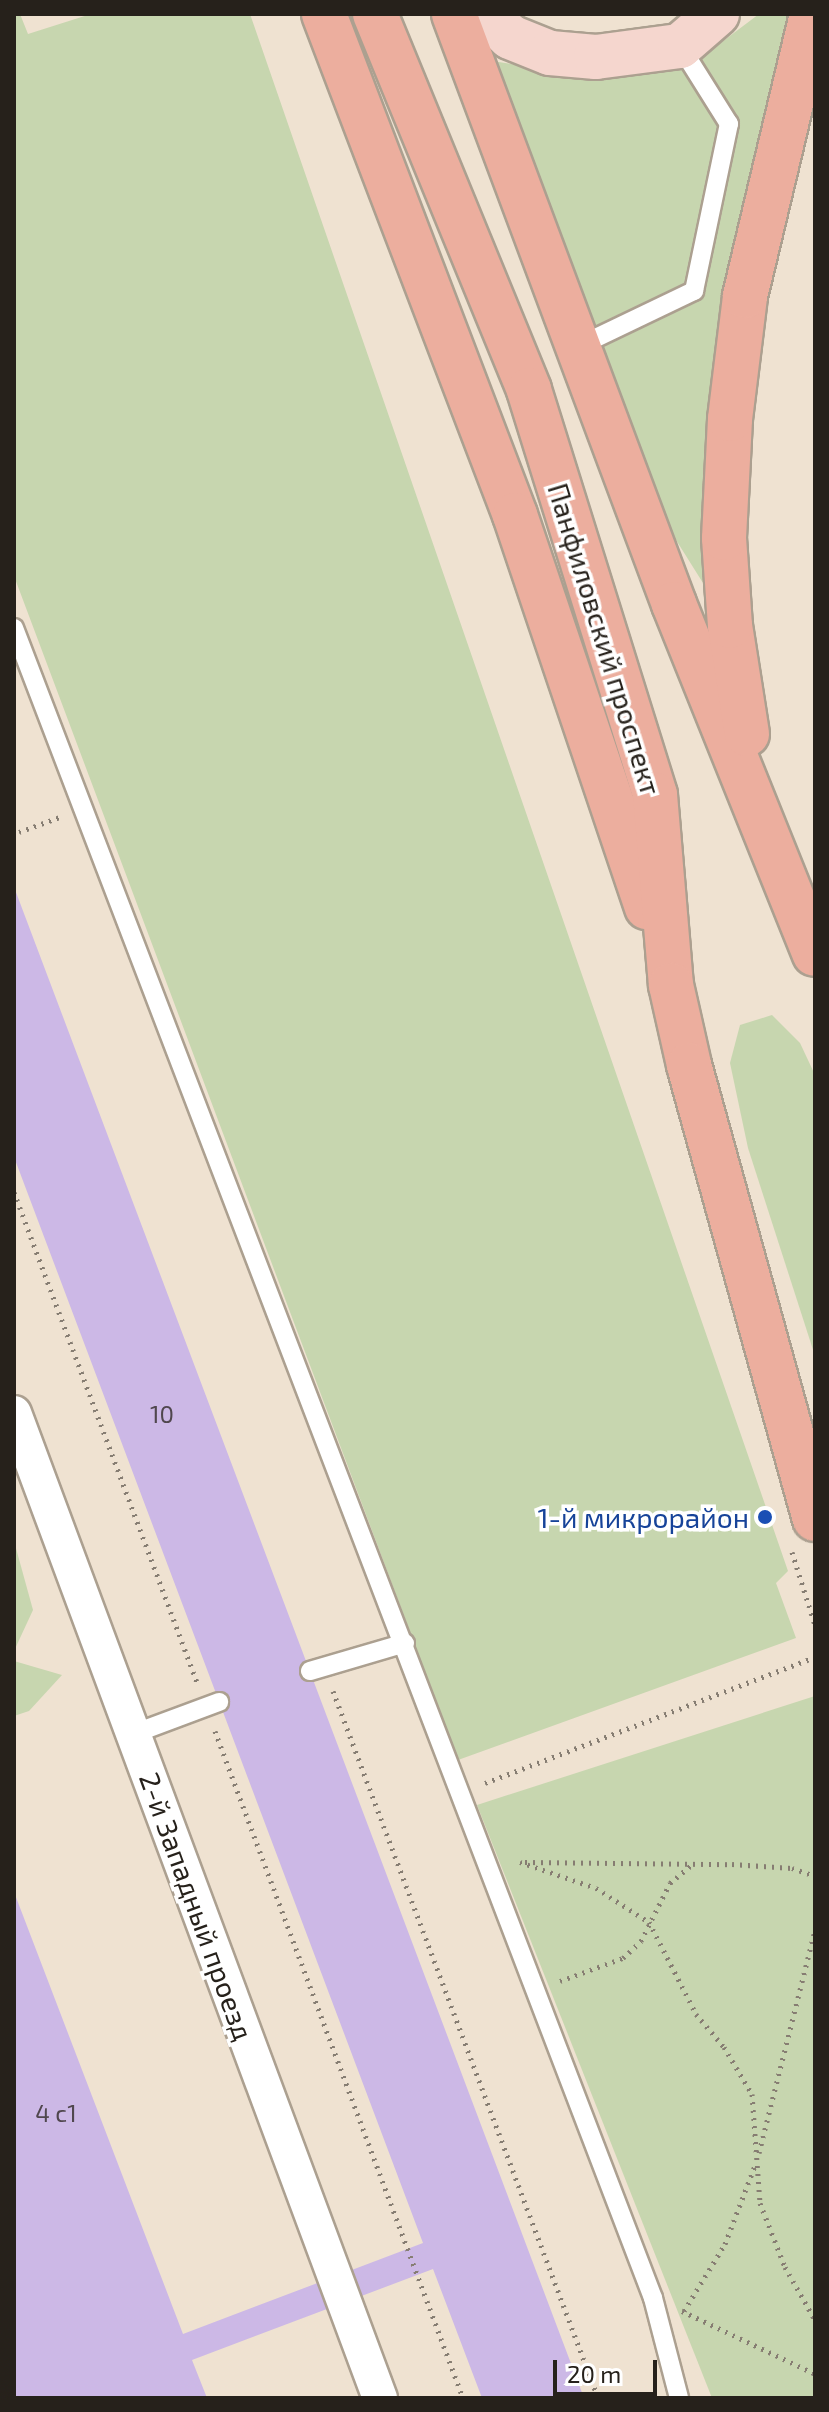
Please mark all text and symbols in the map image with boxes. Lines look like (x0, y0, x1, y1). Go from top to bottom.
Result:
street label: Панфиловский проспект (542, 479, 668, 799)
house number: 10 (150, 1400, 174, 1428)
place label: 1-й микрорайон (537, 1500, 749, 1534)
marker: 1-й микрорайон (756, 1508, 774, 1526)
street label: 2-й Западный проезд (133, 1767, 261, 2045)
house number: 4 с1 (35, 2099, 77, 2127)
scale bar (557, 2344, 661, 2394)
text: 20 m (567, 2359, 621, 2388)

